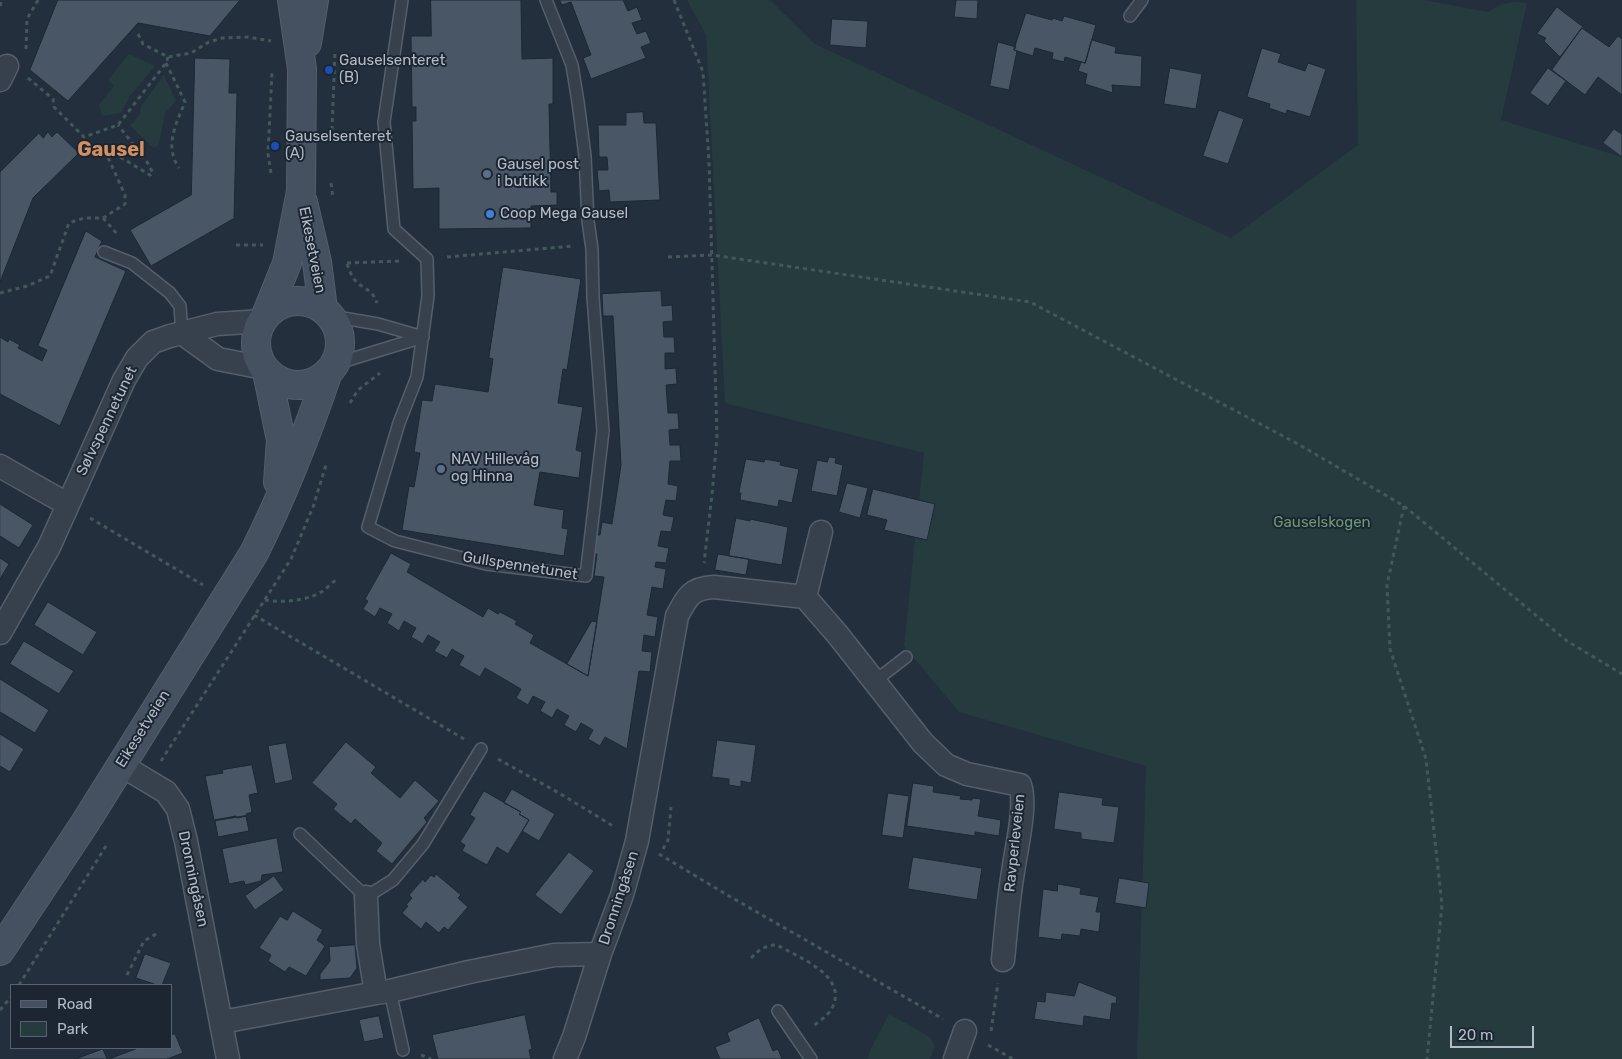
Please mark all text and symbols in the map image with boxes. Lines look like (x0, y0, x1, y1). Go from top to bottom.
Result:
place label: Gauselsenteret (B) (339, 52, 445, 87)
marker: Gauselsenteret (B) (323, 64, 335, 76)
place label: Gauselsenteret (A) (285, 128, 391, 163)
district label: Gausel (77, 138, 145, 162)
marker: Gauselsenteret (A) (269, 140, 281, 152)
place label: Gausel post i butikk (497, 156, 579, 191)
marker: Gausel post i butikk (481, 168, 493, 180)
street label: Eikesetveien (295, 205, 329, 295)
place label: Coop Mega Gausel (500, 205, 628, 223)
marker: Coop Mega Gausel (484, 208, 496, 220)
street label: Sølvspennetunet (73, 363, 141, 479)
place label: NAV Hillevåg og Hinna (451, 451, 539, 486)
marker: NAV Hillevåg og Hinna (435, 463, 447, 475)
park label: Gauselskogen (1273, 514, 1371, 532)
street label: Gullspennetunet (461, 548, 579, 584)
street label: Eikesetveien (112, 687, 174, 771)
street label: Ravperleveien (1001, 793, 1029, 893)
street label: Dronningåsen (174, 829, 212, 929)
street label: Dronningåsen (595, 849, 643, 947)
legend (10, 984, 172, 1049)
text: Road (57, 995, 93, 1013)
scale bar (1452, 1016, 1536, 1048)
text: Park (57, 1020, 88, 1038)
text: 20 m (1458, 1026, 1493, 1044)

